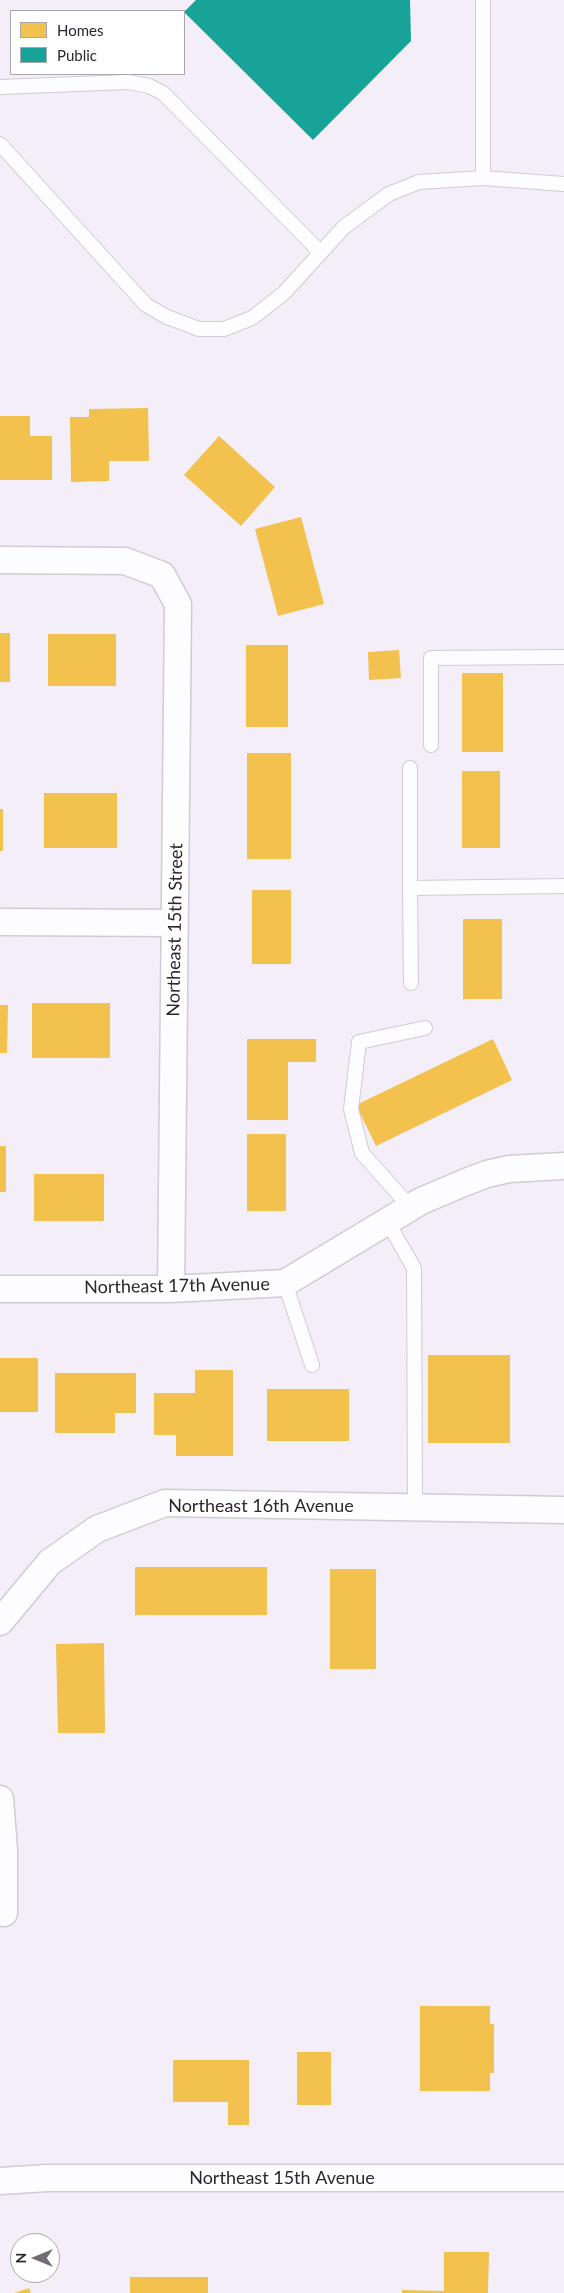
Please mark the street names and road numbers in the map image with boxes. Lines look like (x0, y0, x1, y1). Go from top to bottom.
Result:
street label: Northeast 15th Street (163, 843, 187, 1017)
street label: Northeast 17th Avenue (84, 1274, 270, 1298)
street label: Northeast 16th Avenue (168, 1495, 354, 1517)
street label: Northeast 15th Avenue (189, 2167, 375, 2189)

